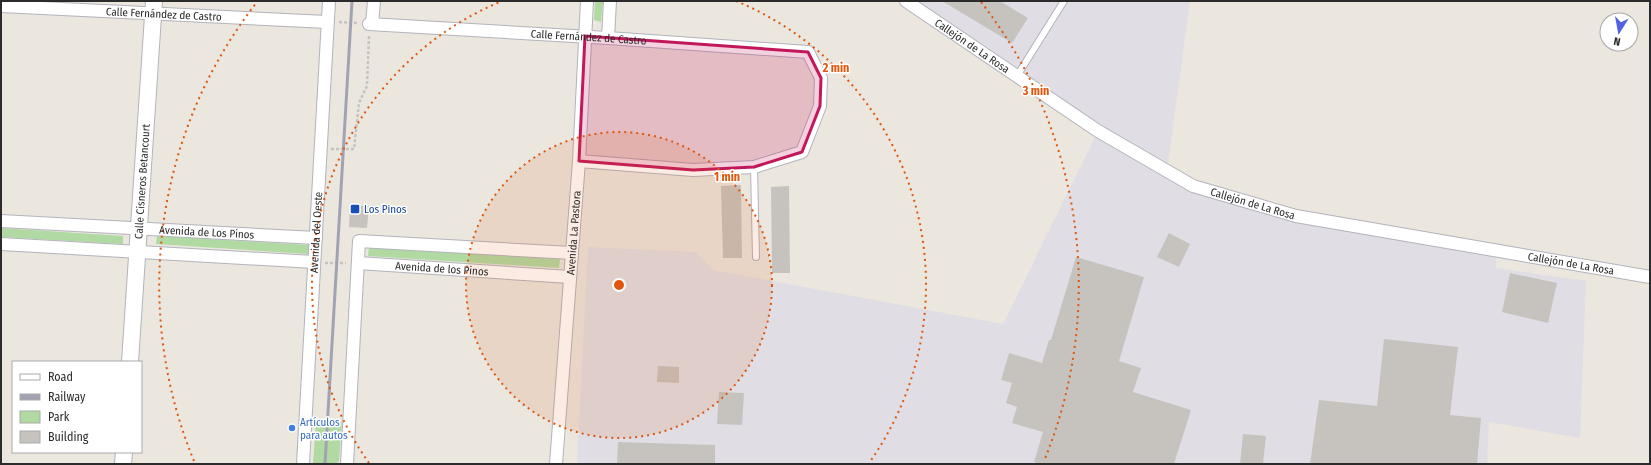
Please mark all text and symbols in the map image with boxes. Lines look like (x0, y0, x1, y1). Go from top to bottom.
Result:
street label: Calle Fernández de Castro (106, 5, 222, 23)
north arrow (1599, 12, 1639, 52)
street label: Callejón de La Rosa (932, 16, 1012, 76)
street label: Calle Fernández de Castro (530, 27, 647, 47)
text: N (1613, 34, 1622, 48)
text: 2 min (822, 61, 849, 75)
text: 3 min (1022, 84, 1049, 98)
street label: Calle Cisneros Betancourt (132, 123, 152, 239)
text: 1 min (714, 170, 740, 184)
street label: Callejón de La Rosa (1209, 185, 1297, 222)
street label: Avenida La Pastora (564, 190, 583, 275)
street label: Avenida del Oeste (307, 191, 325, 273)
marker: Los Pinos (349, 203, 361, 215)
place label: Los Pinos (364, 203, 407, 216)
street label: Avenida de Los Pinos (159, 223, 255, 241)
street label: Callejón de La Rosa (1527, 250, 1615, 277)
street label: Avenida de los Pinos (395, 259, 489, 278)
centre of rings (612, 278, 626, 292)
legend (12, 361, 142, 453)
text: Road (48, 370, 73, 384)
text: Railway (48, 390, 86, 404)
text: Park (48, 410, 70, 424)
place label: Artículos para autos (300, 416, 348, 442)
marker: Artículos para autos (287, 423, 297, 433)
text: Building (48, 430, 89, 444)

